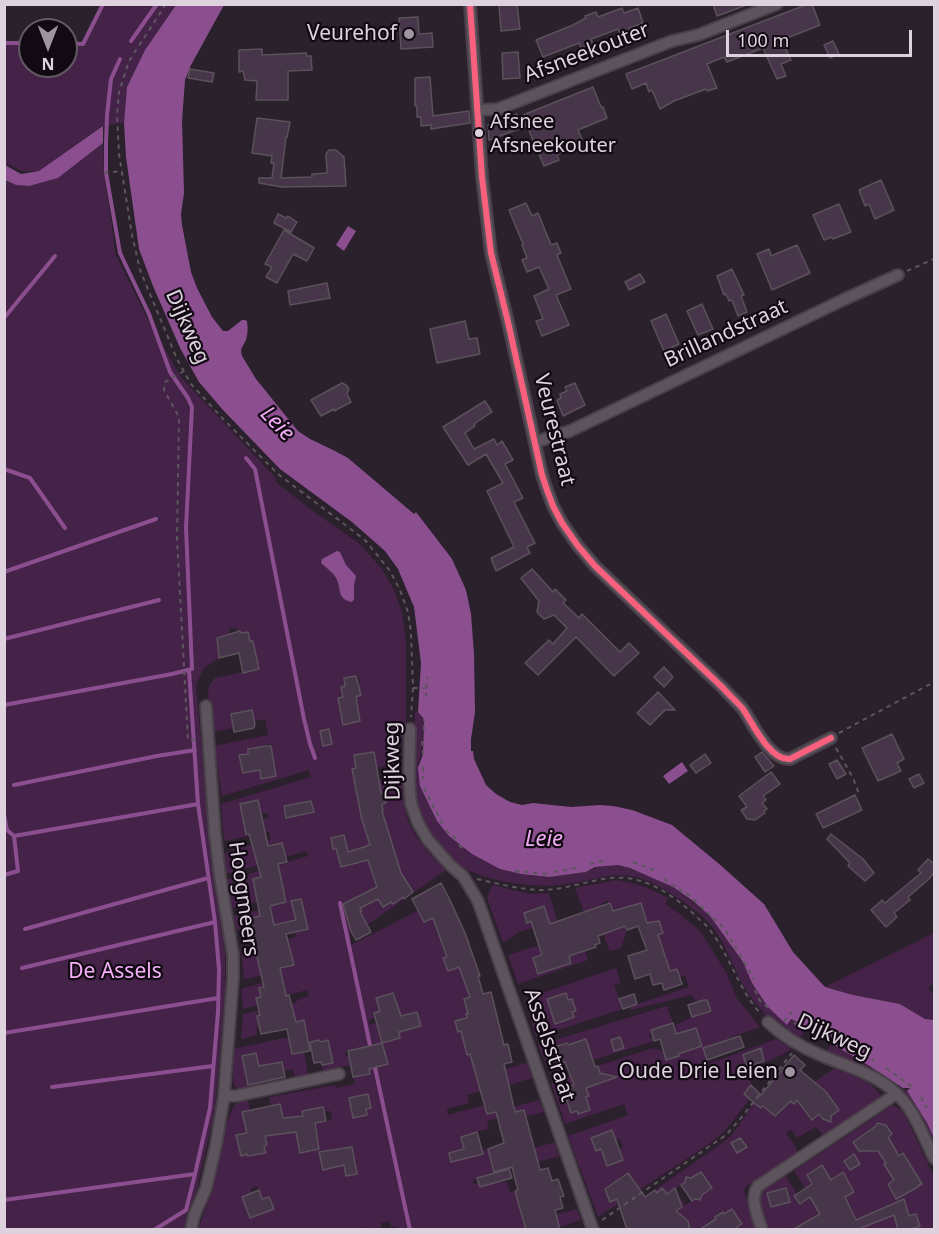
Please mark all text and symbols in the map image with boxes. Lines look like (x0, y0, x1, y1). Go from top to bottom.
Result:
north arrow (18, 18, 78, 78)
street label: Afsneekouter (521, 18, 653, 88)
scale bar (729, 18, 915, 56)
place label: Veurehof (307, 21, 397, 47)
marker: Veurehof (402, 27, 416, 41)
text: 100 m (737, 28, 789, 52)
text: N (42, 53, 55, 75)
place label: Afsnee Afsneekouter (490, 110, 616, 157)
marker: Afsnee Afsneekouter (473, 127, 485, 139)
street label: Dijkweg (159, 286, 215, 368)
street label: Brillandstraat (660, 294, 792, 374)
street label: Veurestraat (528, 372, 580, 488)
water label: Leie (254, 401, 300, 447)
street label: Dijkweg (380, 721, 406, 801)
water label: Leie (525, 827, 563, 853)
street label: Hoogmeers (222, 840, 264, 958)
park label: De Assels (68, 959, 162, 985)
street label: Asselsstraat (518, 985, 580, 1105)
street label: Dijkweg (793, 1009, 875, 1065)
place label: Oude Drie Leien (619, 1059, 778, 1085)
marker: Oude Drie Leien (783, 1065, 797, 1079)

